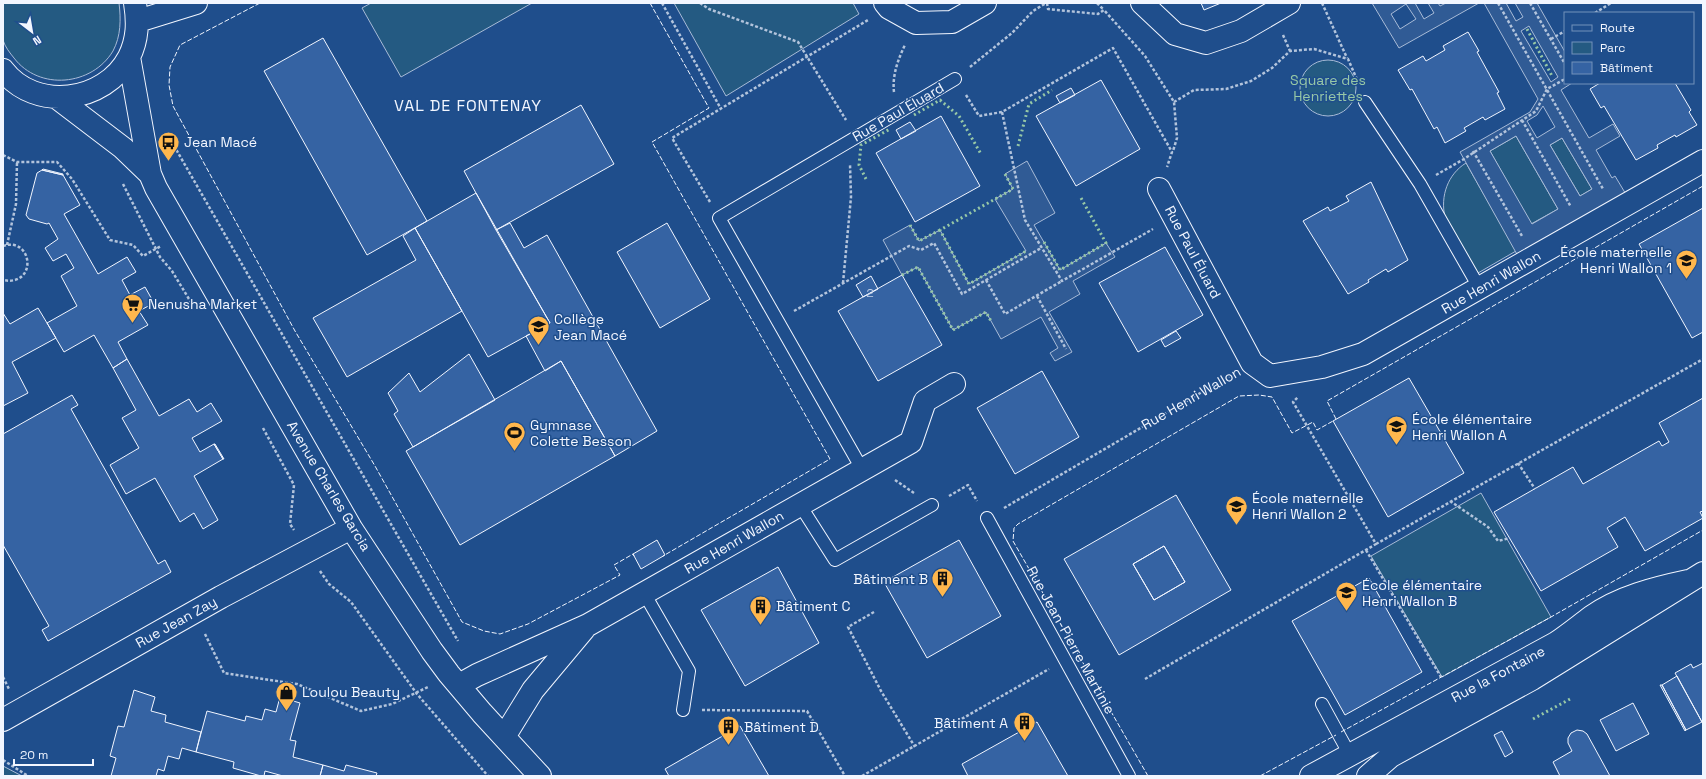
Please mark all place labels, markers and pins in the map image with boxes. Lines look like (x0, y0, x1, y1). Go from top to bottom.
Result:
bus stop icon: Jean Macé (155, 129, 181, 162)
place label: Jean Macé (184, 133, 257, 151)
place label: École maternelle Henri Wallon 1 (1560, 243, 1672, 277)
school or university icon: École maternelle Henri Wallon 1 (1674, 247, 1700, 280)
supermarket icon: Nenusha Market (120, 291, 146, 324)
place label: Nenusha Market (148, 295, 257, 313)
place label: Collège Jean Macé (554, 310, 627, 344)
school or university icon: Collège Jean Macé (525, 314, 551, 347)
place label: École élémentaire Henri Wallon A (1412, 410, 1532, 444)
school or university icon: École élémentaire Henri Wallon A (1384, 414, 1410, 447)
place label: Gymnase Colette Besson (530, 416, 632, 450)
sports icon: Gymnase Colette Besson (501, 420, 527, 453)
place label: École maternelle Henri Wallon 2 (1252, 489, 1364, 523)
school or university icon: École maternelle Henri Wallon 2 (1224, 493, 1250, 526)
building icon: Bâtiment B (930, 566, 956, 599)
place label: Bâtiment B (853, 570, 928, 588)
place label: École élémentaire Henri Wallon B (1362, 576, 1482, 610)
school or university icon: École élémentaire Henri Wallon B (1334, 580, 1360, 613)
building icon: Bâtiment C (748, 593, 774, 626)
place label: Bâtiment C (776, 597, 850, 615)
shop icon: Loulou Beauty (273, 679, 299, 712)
place label: Loulou Beauty (302, 683, 400, 701)
building icon: Bâtiment A (1011, 710, 1037, 743)
building icon: Bâtiment D (715, 714, 741, 747)
place label: Bâtiment A (934, 714, 1008, 732)
place label: Bâtiment D (744, 718, 819, 736)

